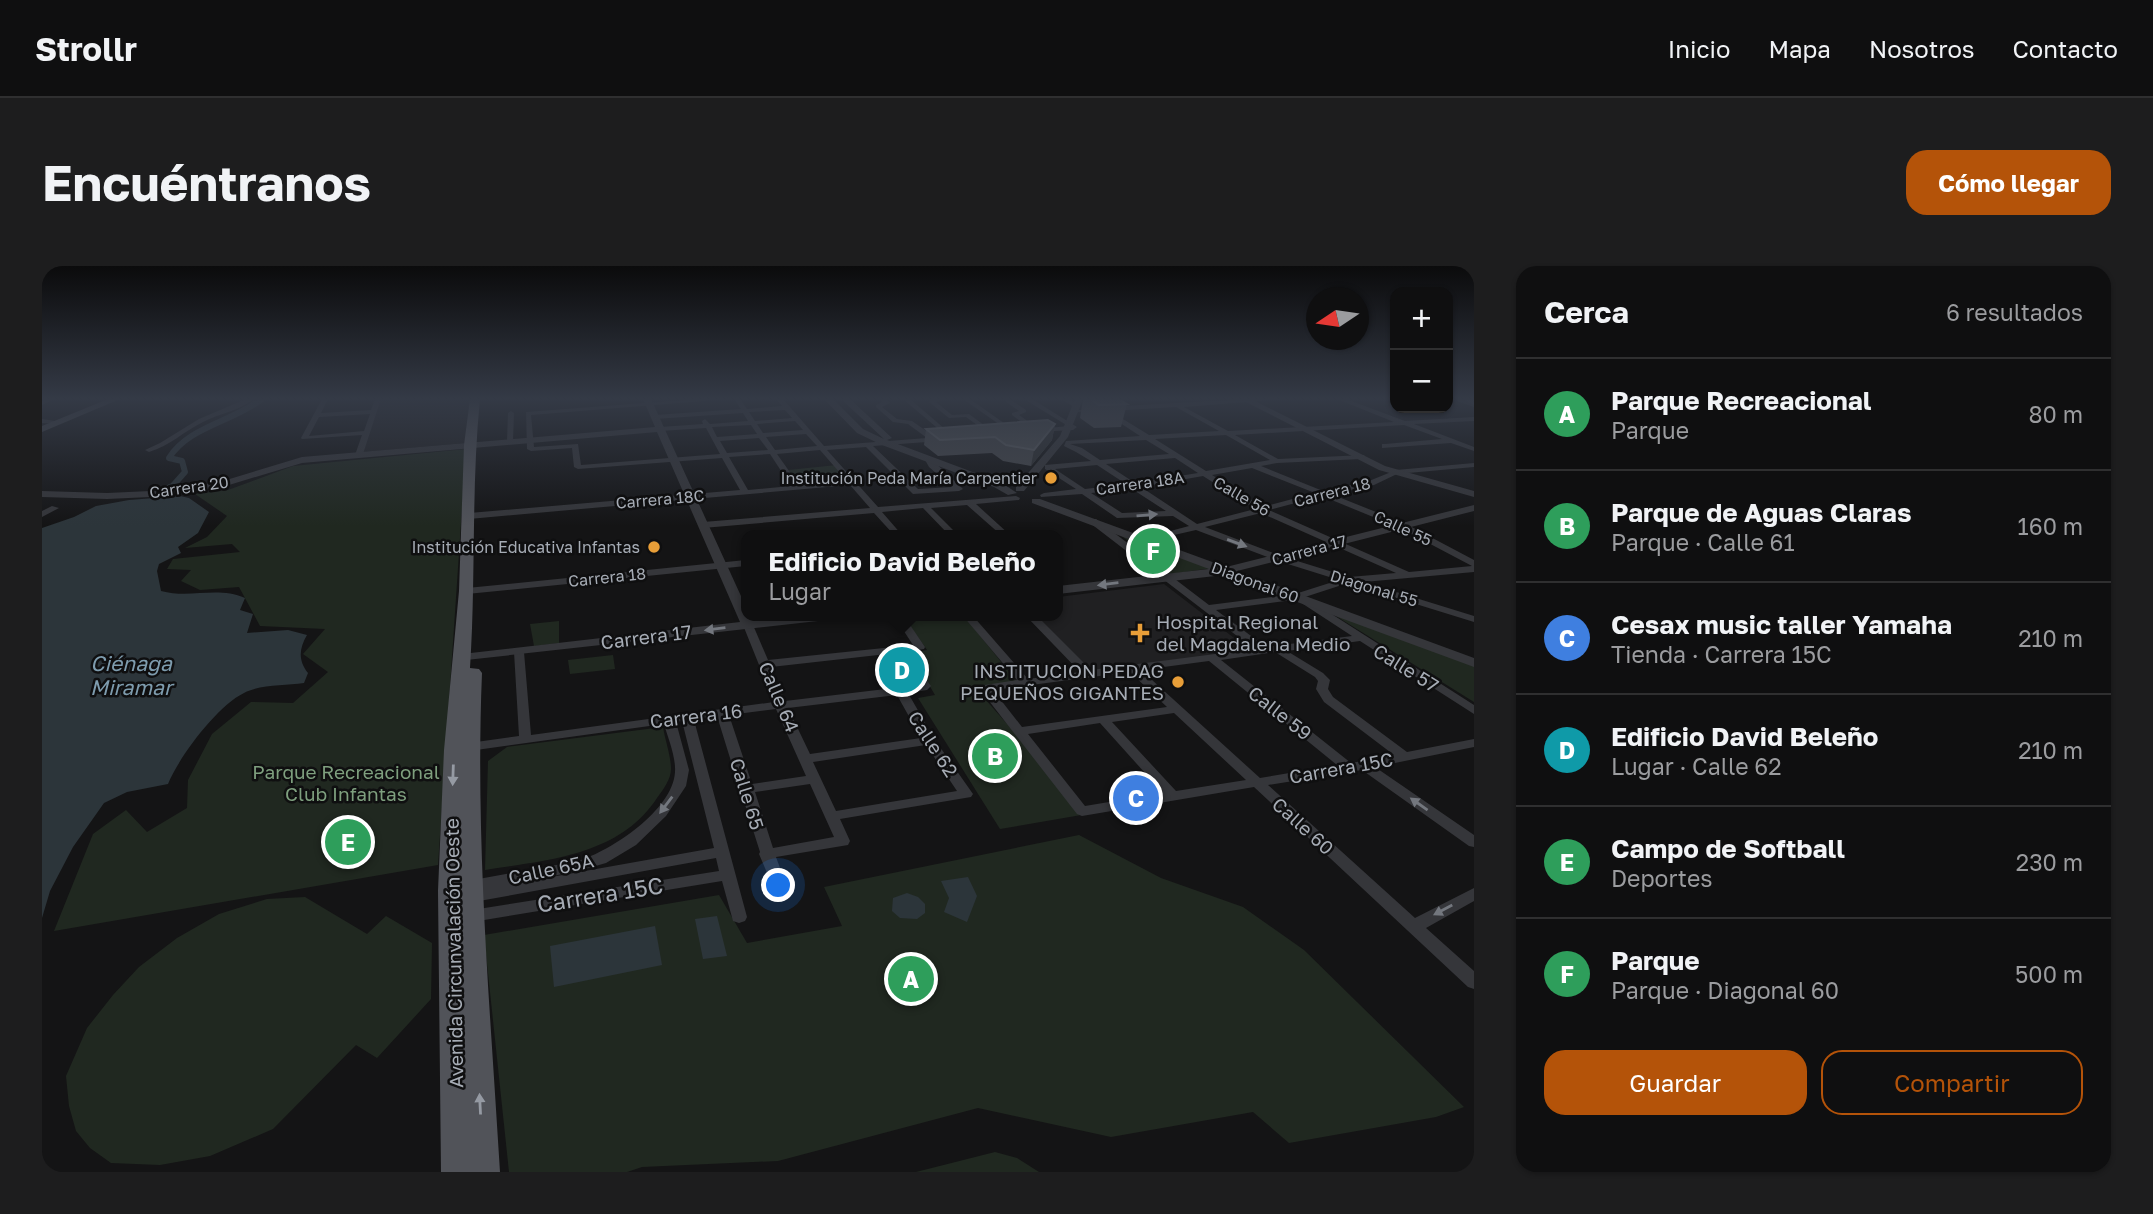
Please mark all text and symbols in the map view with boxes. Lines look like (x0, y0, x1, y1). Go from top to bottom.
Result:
text: Strollr (35, 29, 137, 68)
text: Inicio (1668, 34, 1730, 63)
text: Mapa (1768, 34, 1831, 63)
text: Nosotros (1869, 34, 1975, 63)
text: Contacto (2013, 34, 2118, 63)
button: Cómo llegar (1906, 150, 2111, 215)
text: Encuéntranos (42, 153, 371, 212)
north arrow (1306, 287, 1369, 350)
map controls (1390, 287, 1453, 413)
button: + (1390, 287, 1453, 350)
text: Cerca (1544, 294, 1629, 330)
text: 6 resultados (1946, 298, 2083, 326)
button: − (1390, 350, 1453, 413)
text: Parque Recreacional (1611, 385, 1872, 416)
text: A (1559, 400, 1575, 428)
text: 80 m (2029, 400, 2083, 428)
text: Parque (1611, 416, 1689, 444)
street label: Carrera 18A (1095, 467, 1186, 499)
place label: Institución Peda María Carpentier (780, 468, 1037, 488)
marker: Institución Peda María Carpentier (1043, 470, 1059, 486)
street label: Carrera 20 (148, 472, 230, 502)
street label: Calle 56 (1210, 472, 1274, 520)
street label: Carrera 18 (1292, 473, 1372, 511)
street label: Carrera 18C (615, 485, 705, 513)
text: Parque de Aguas Claras (1611, 497, 1911, 528)
street label: Calle 55 (1371, 506, 1435, 550)
one-way arrow (1136, 509, 1158, 520)
text: B (1559, 512, 1575, 540)
text: 160 m (2018, 512, 2083, 540)
pin: F (1130, 525, 1176, 577)
text: Parque · Calle 61 (1611, 528, 1795, 556)
popup (741, 530, 1063, 621)
street label: Carrera 17 (1269, 530, 1349, 570)
place label: Institución Educativa Infantas (411, 537, 640, 557)
one-way arrow (1226, 538, 1247, 549)
marker: Institución Educativa Infantas (646, 539, 662, 555)
text: Edificio David Beleño (768, 546, 1036, 577)
street label: Diagonal 60 (1209, 557, 1301, 607)
street label: Carrera 18 (567, 563, 647, 591)
street label: Diagonal 55 (1328, 565, 1420, 611)
text: Lugar (768, 577, 831, 605)
one-way arrow (1097, 579, 1119, 590)
text: Cesax music taller Yamaha (1611, 609, 1952, 640)
place label: Hospital Regional del Magdalena Medio (1156, 610, 1350, 655)
street label: Carrera 17 (599, 620, 693, 653)
marker: Hospital Regional del Magdalena Medio (1130, 623, 1150, 643)
one-way arrow (703, 624, 725, 635)
text: C (1559, 624, 1575, 652)
text: 210 m (2018, 624, 2083, 652)
street label: Calle 57 (1369, 639, 1443, 697)
text: Tienda · Carrera 15C (1611, 640, 1832, 668)
pin: D (879, 644, 925, 696)
water label: Ciénaga Miramar (90, 650, 175, 700)
street label: Calle 64 (754, 658, 805, 736)
place label: INSTITUCION PEDAG PEQUEÑOS GIGANTES (960, 659, 1164, 704)
marker: INSTITUCION PEDAG PEQUEÑOS GIGANTES (1170, 674, 1186, 690)
street label: Calle 59 (1244, 681, 1317, 744)
street label: Carrera 16 (649, 698, 743, 733)
street label: Calle 62 (904, 706, 963, 781)
text: Edificio David Beleño (1611, 721, 1878, 752)
pin: B (972, 730, 1018, 782)
text: D (1559, 736, 1575, 764)
text: 210 m (2018, 736, 2083, 764)
street label: Carrera 15C (1287, 747, 1395, 788)
text: Lugar · Calle 62 (1611, 752, 1782, 780)
street label: Calle 65 (726, 755, 769, 833)
park label: Parque Recreacional Club Infantas (252, 760, 440, 805)
one-way arrow (448, 764, 459, 786)
pin: C (1113, 772, 1159, 824)
street label: Calle 60 (1268, 792, 1339, 859)
one-way arrow (659, 796, 673, 814)
one-way arrow (1410, 797, 1428, 811)
pin: E (325, 816, 371, 868)
street label: Avenida Circunvalación Oeste (440, 818, 467, 1088)
text: Campo de Softball (1611, 833, 1845, 864)
street label: Calle 65A (506, 848, 596, 889)
text: E (1560, 848, 1574, 876)
text: 230 m (2016, 848, 2083, 876)
text: Deportes (1611, 864, 1713, 892)
your location (761, 868, 795, 902)
street label: Carrera 15C (535, 870, 665, 918)
one-way arrow (1433, 904, 1453, 916)
text: Parque (1611, 945, 1700, 976)
pin: A (888, 953, 934, 1005)
text: F (1560, 960, 1574, 988)
text: 500 m (2015, 960, 2083, 988)
text: Parque · Diagonal 60 (1611, 976, 1839, 1004)
button: Guardar (1544, 1050, 1807, 1115)
button: Compartir (1821, 1050, 2083, 1115)
one-way arrow (475, 1093, 486, 1115)

